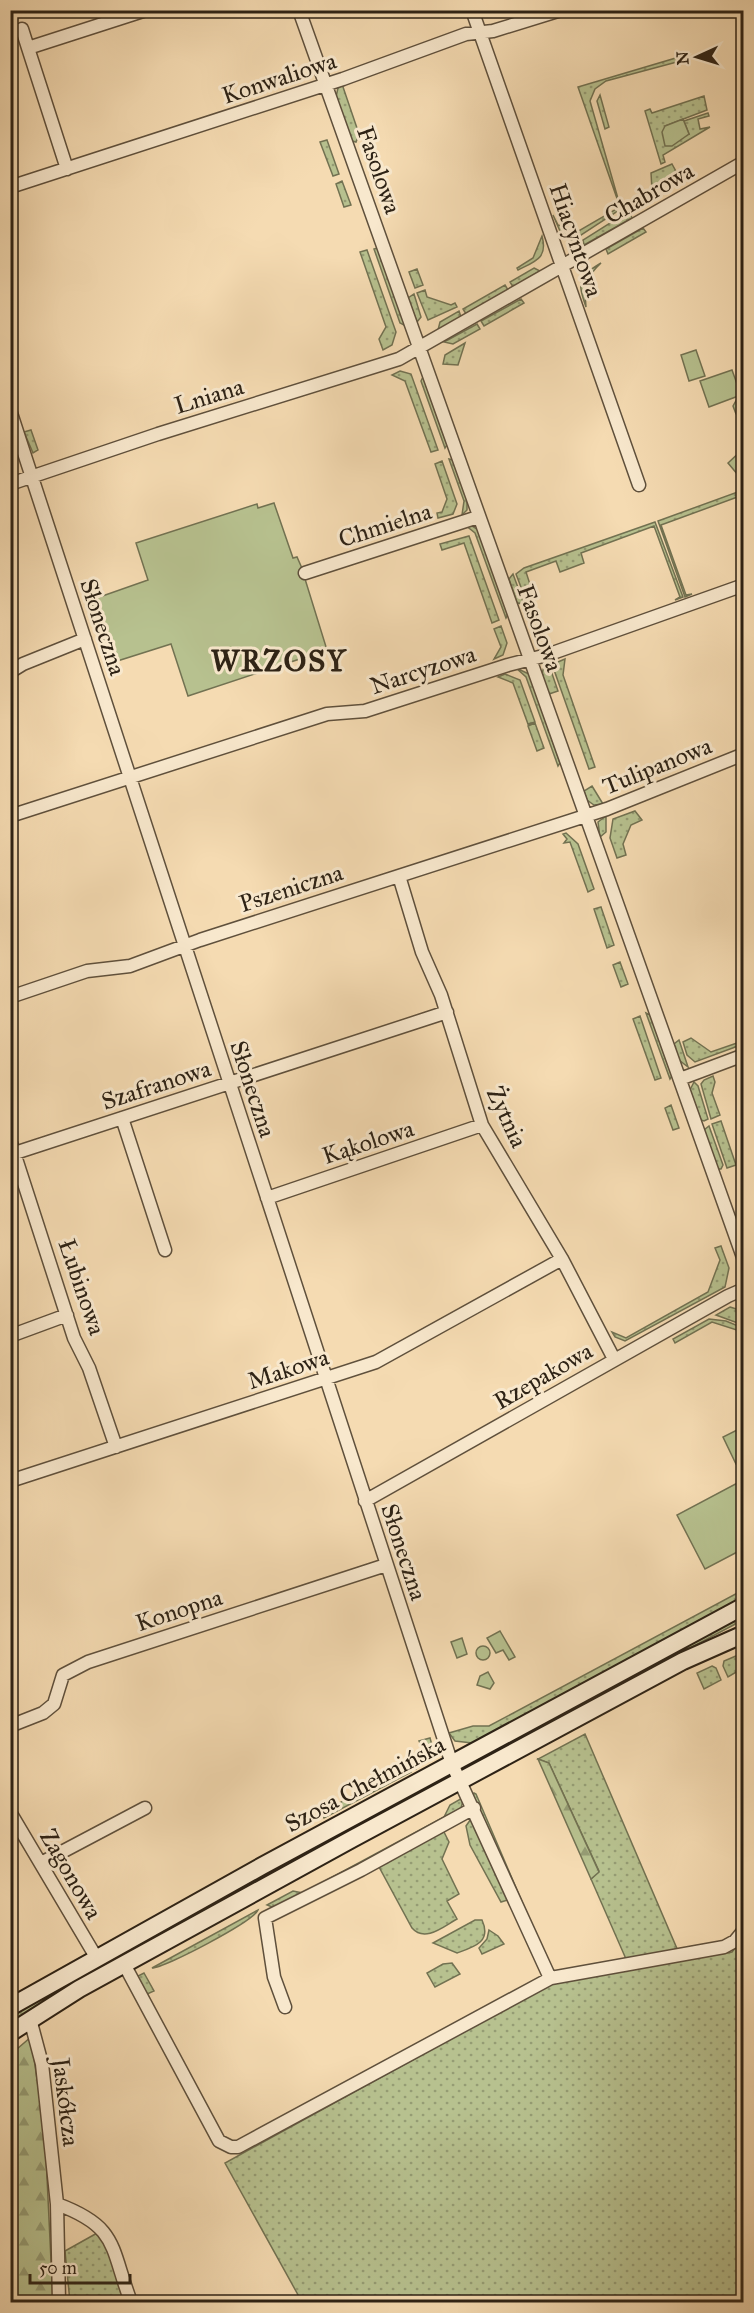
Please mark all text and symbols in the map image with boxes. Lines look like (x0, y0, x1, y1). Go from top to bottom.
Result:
north arrow (667, 27, 727, 87)
street label: Konwaliowa (218, 45, 341, 111)
text: N (673, 50, 692, 65)
street label: Fasolowa (350, 122, 408, 218)
street label: Chabrowa (599, 155, 700, 231)
street label: Hiacyntowa (543, 179, 610, 302)
street label: Lniana (171, 371, 248, 421)
street label: Chmielna (335, 496, 436, 554)
street label: Słoneczna (73, 575, 133, 680)
street label: Fasolowa (510, 580, 570, 676)
street label: Narcyzowa (366, 639, 480, 701)
district label: WRZOSY (211, 643, 348, 679)
street label: Tulipanowa (598, 730, 717, 801)
street label: Pszeniczna (235, 857, 347, 919)
street label: Słoneczna (223, 1037, 283, 1142)
street label: Szafranowa (98, 1053, 215, 1117)
street label: Żytnia (480, 1082, 534, 1153)
street label: Kąkolowa (318, 1113, 418, 1171)
street label: Łubinowa (52, 1235, 113, 1340)
street label: Rzepakowa (488, 1335, 598, 1416)
street label: Makowa (244, 1342, 333, 1396)
street label: Słoneczna (374, 1500, 434, 1605)
street label: Konopna (132, 1582, 227, 1638)
street label: Szosa Chełmińska (280, 1729, 451, 1839)
street label: Zagonowa (33, 1823, 109, 1925)
street label: Jaskółcza (45, 2053, 86, 2149)
scale bar (30, 2247, 130, 2285)
text: 50 m (39, 2257, 77, 2279)

